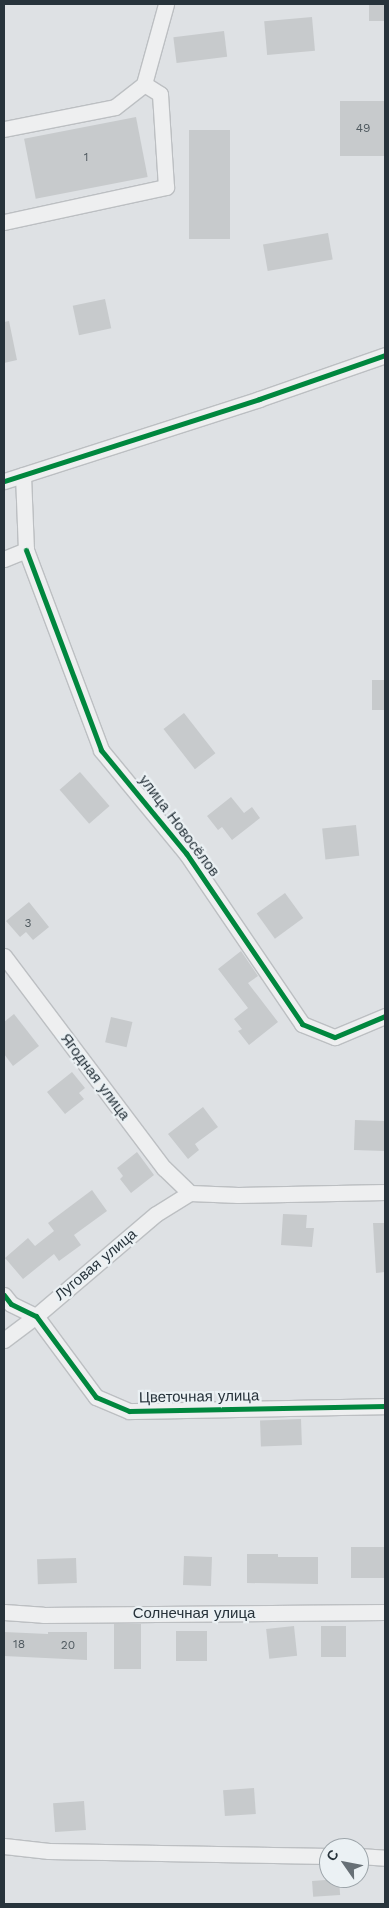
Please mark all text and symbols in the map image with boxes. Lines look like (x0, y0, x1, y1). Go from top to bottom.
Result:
house number: 49 (356, 122, 370, 136)
house number: 1 (84, 151, 88, 165)
street label: улица Новосёлов (135, 772, 223, 880)
house number: 3 (25, 917, 31, 931)
street label: Ягодная улица (57, 1030, 133, 1124)
street label: Луговая улица (51, 1225, 141, 1305)
street label: Цветочная улица (139, 1387, 259, 1407)
street label: Солнечная улица (133, 1605, 255, 1623)
house number: 18 (13, 1638, 25, 1652)
house number: 20 (61, 1639, 75, 1653)
north arrow (319, 1838, 369, 1888)
text: С (323, 1847, 342, 1864)

